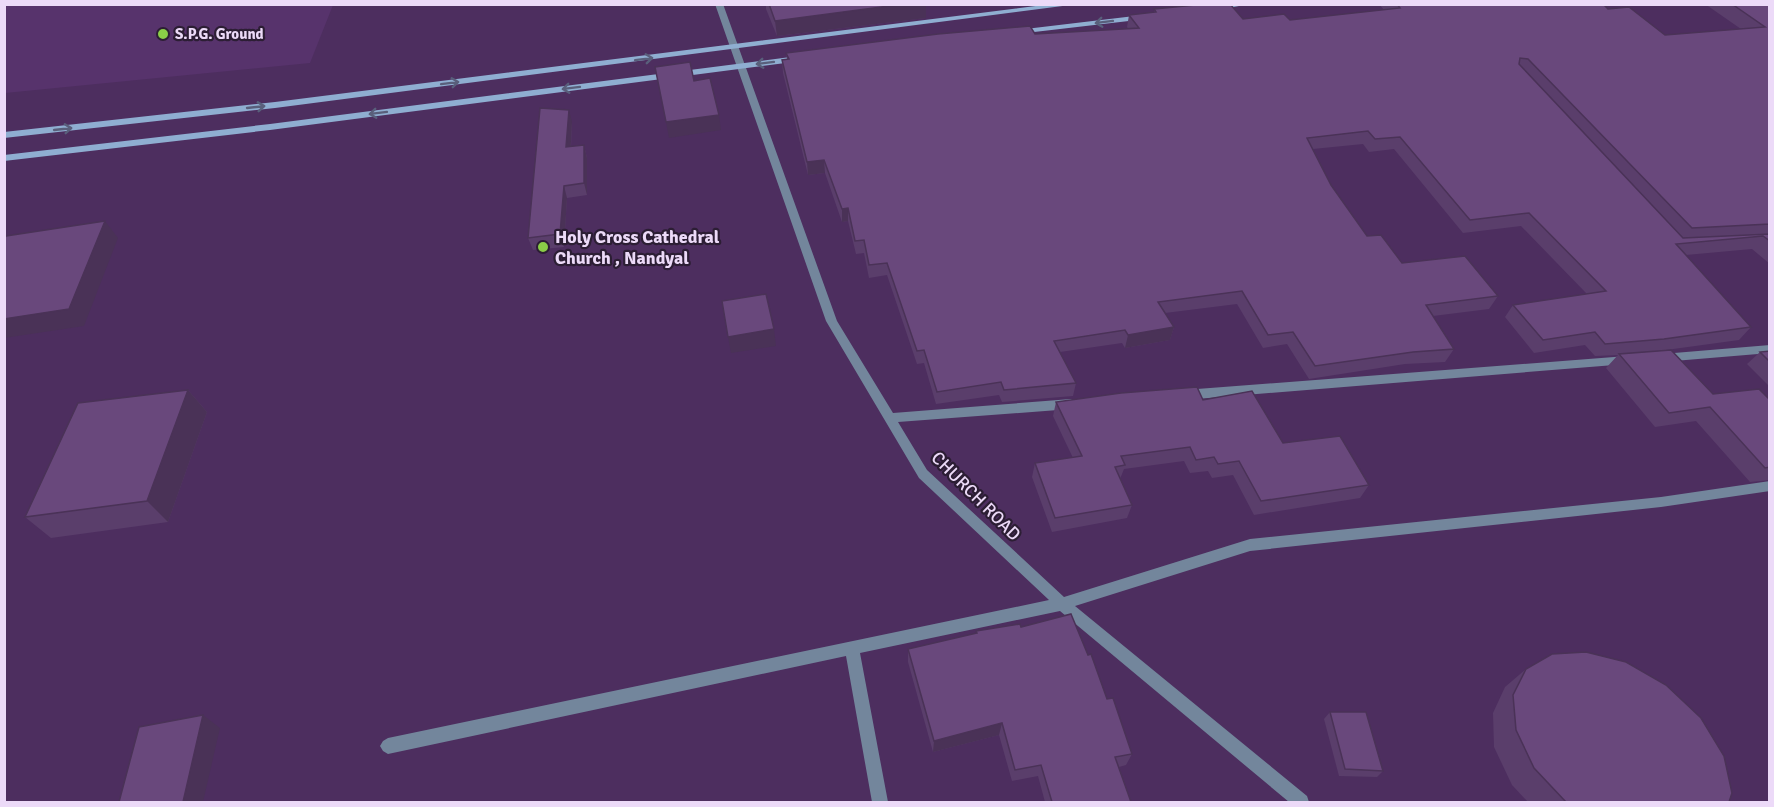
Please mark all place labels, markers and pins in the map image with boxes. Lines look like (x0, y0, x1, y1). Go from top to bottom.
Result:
place label: S.P.G. Ground (175, 25, 264, 43)
marker: S.P.G. Ground (156, 27, 170, 41)
place label: Holy Cross Cathedral Church , Nandyal (555, 226, 720, 269)
marker: Holy Cross Cathedral Church , Nandyal (536, 240, 550, 254)

